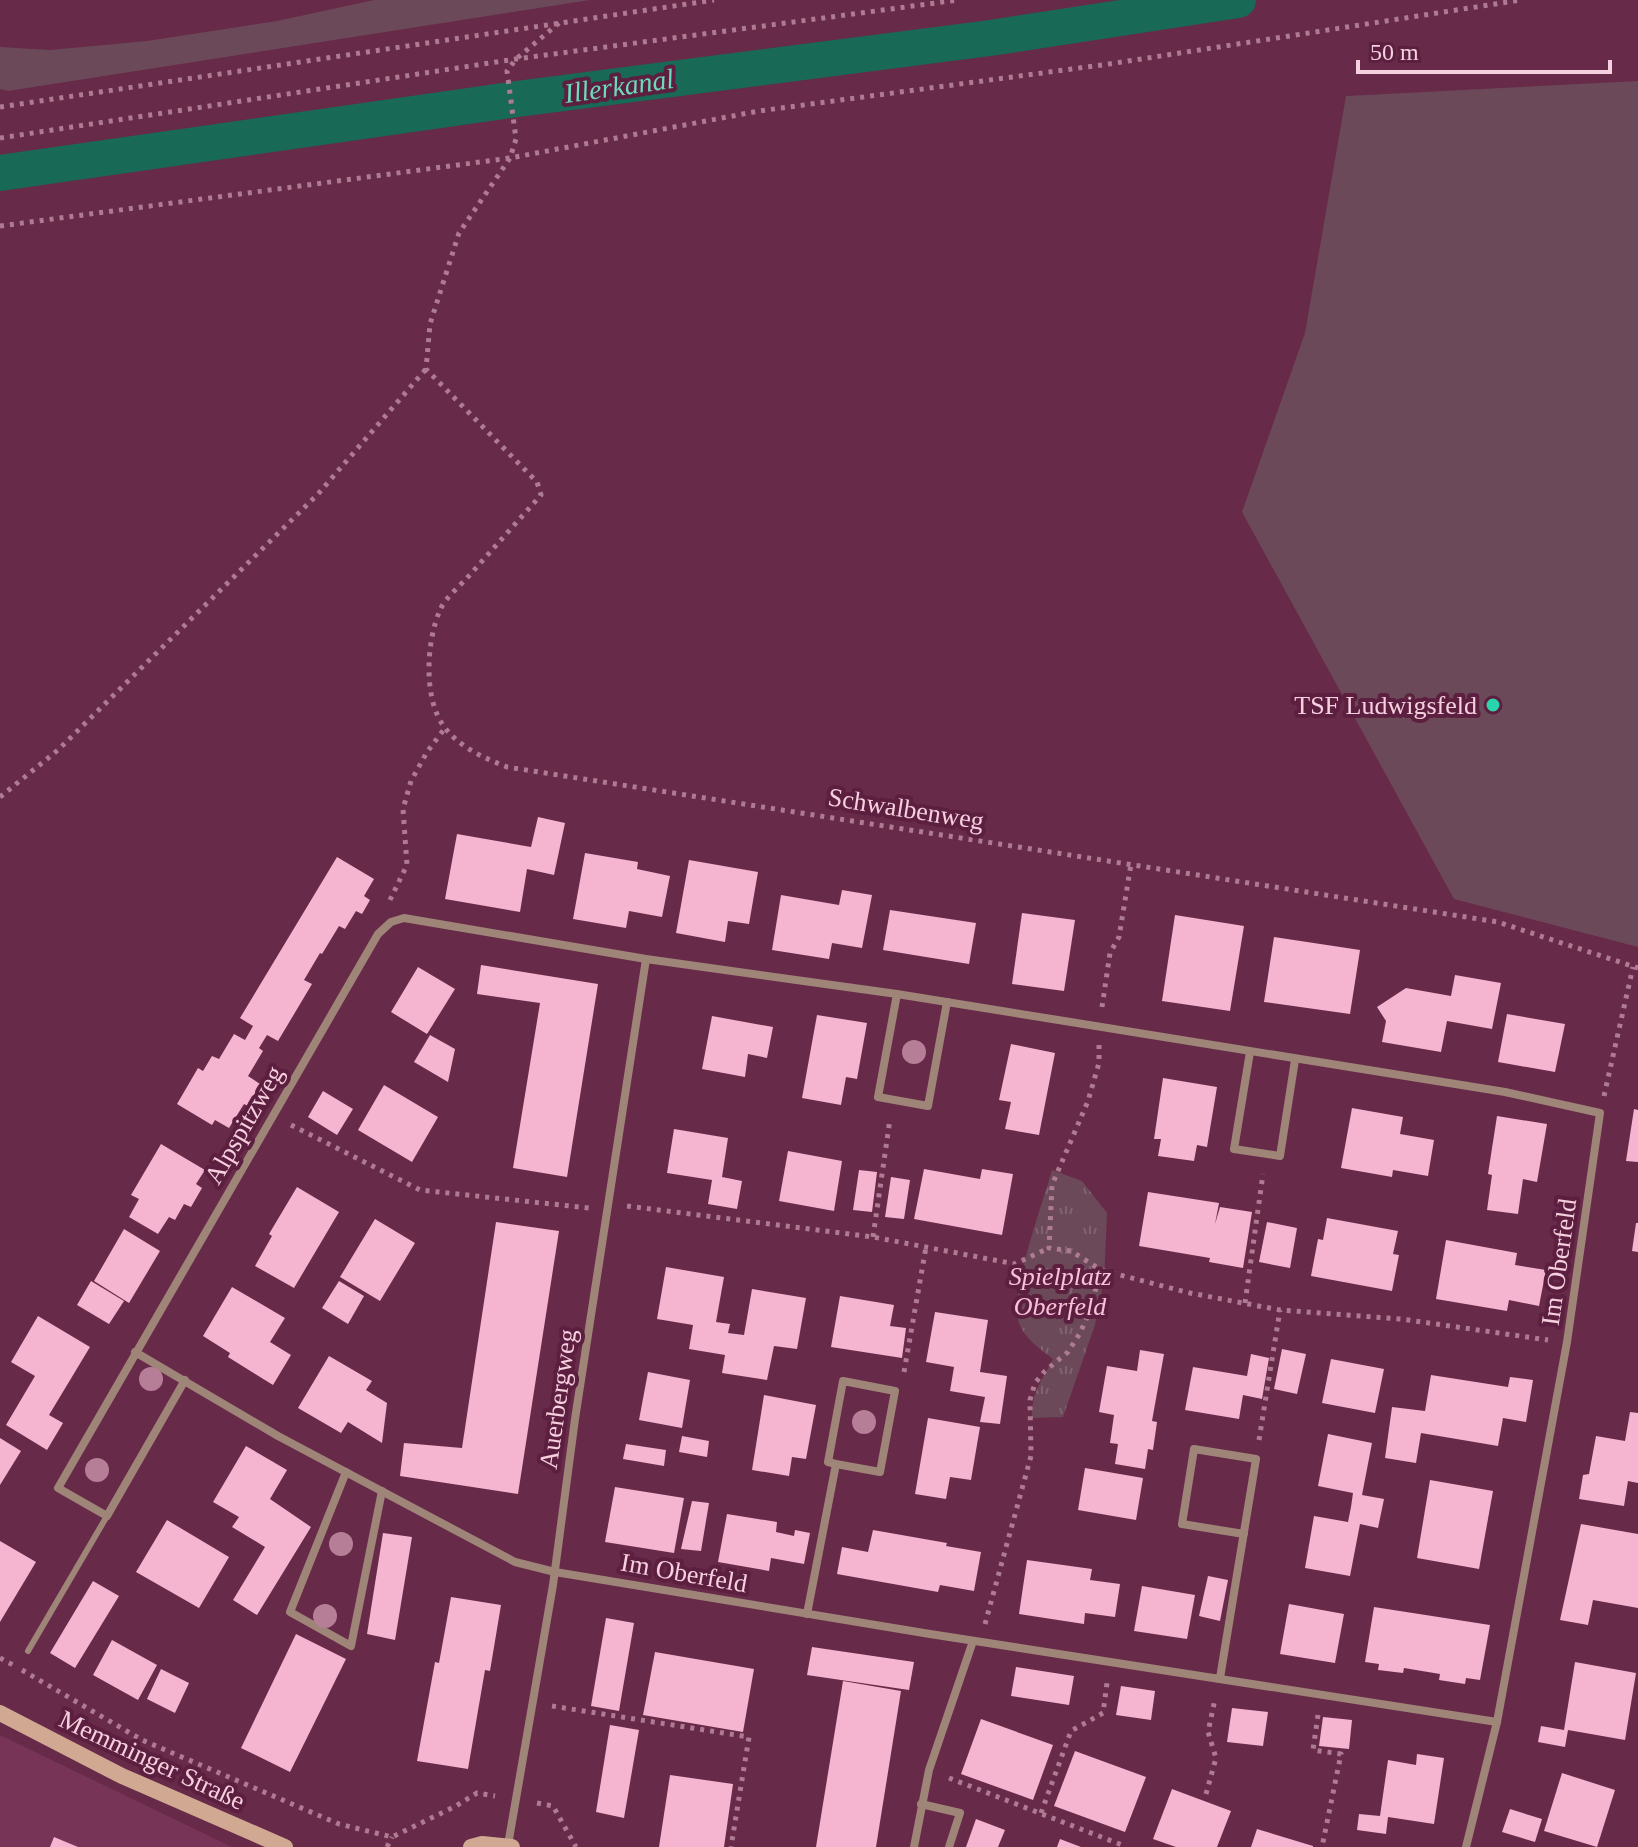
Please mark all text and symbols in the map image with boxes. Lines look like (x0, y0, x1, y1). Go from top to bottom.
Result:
scale bar (1358, 24, 1610, 74)
text: 50 m (1370, 39, 1419, 65)
water label: Illerkanal (561, 63, 676, 109)
place label: TSF Ludwigsfeld (1294, 691, 1477, 720)
marker: TSF Ludwigsfeld (1484, 696, 1502, 714)
street label: Schwalbenweg (826, 782, 986, 836)
street label: Alpspitzweg (199, 1061, 289, 1189)
street label: Im Oberfeld (1536, 1197, 1582, 1327)
park label: Spielplatz Oberfeld (1009, 1262, 1111, 1321)
street label: Auerbergweg (534, 1327, 582, 1471)
street label: Im Oberfeld (619, 1548, 749, 1598)
street label: Memminger Straße (55, 1704, 249, 1816)

